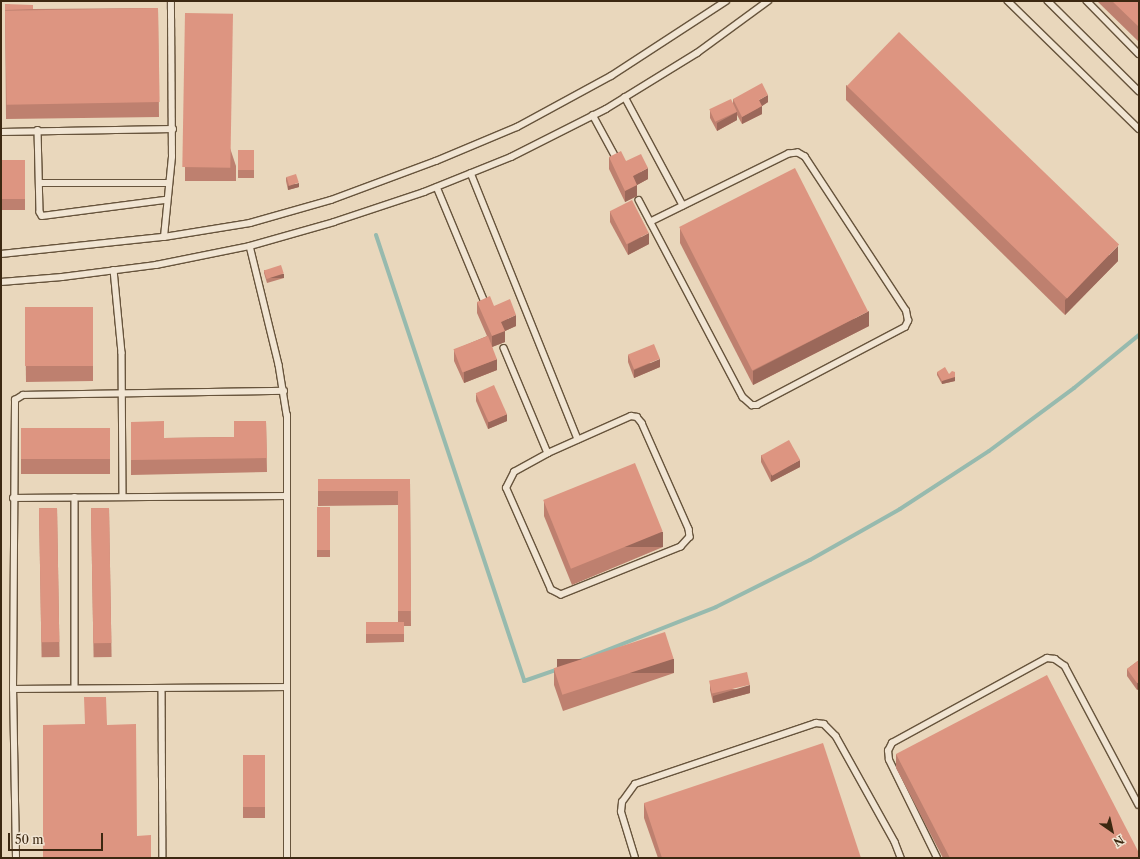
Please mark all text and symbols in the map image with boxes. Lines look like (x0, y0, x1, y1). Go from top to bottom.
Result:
north arrow (1092, 811, 1132, 851)
scale bar (10, 825, 105, 851)
text: 50 m (15, 832, 44, 847)
text: N (1111, 832, 1127, 849)

